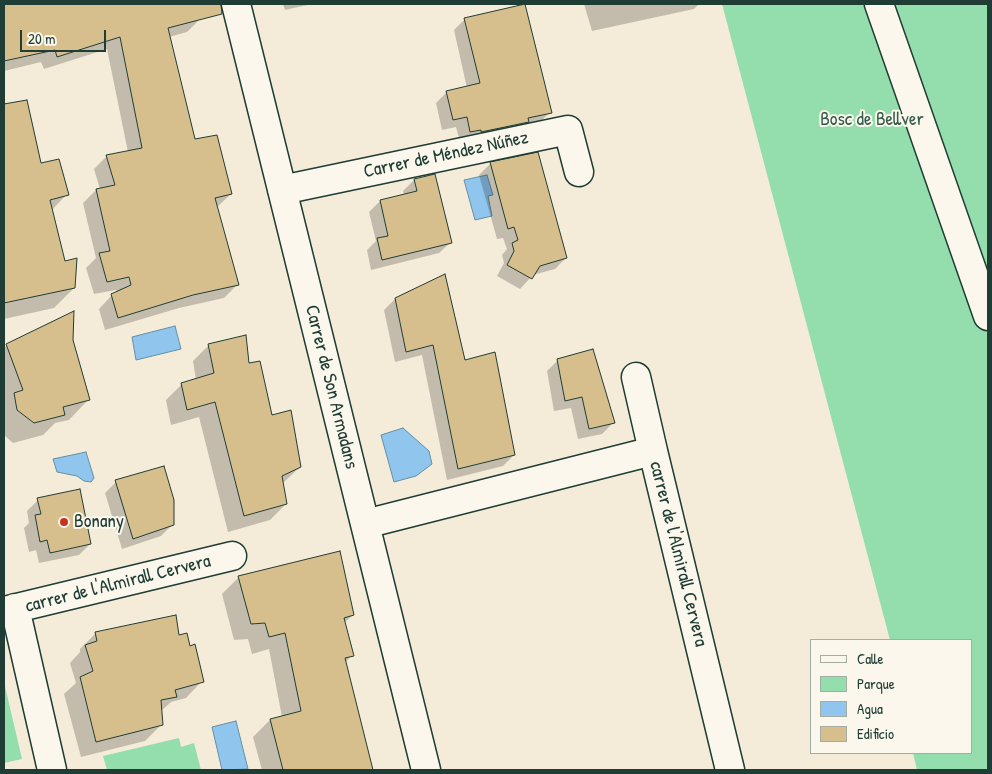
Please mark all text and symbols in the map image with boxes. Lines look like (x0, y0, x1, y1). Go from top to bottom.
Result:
scale bar (22, 20, 109, 52)
text: 20 m (28, 28, 55, 49)
park label: Bosc de Bellver (820, 109, 924, 131)
street label: Carrer de Méndez Núñez (361, 126, 531, 184)
street label: Carrer de Son Armadans (300, 303, 362, 471)
street label: carrer de l'Almirall Cervera (644, 459, 712, 649)
place label: Bonany (74, 511, 124, 533)
marker: Bonany (58, 516, 70, 528)
street label: carrer de l'Almirall Cervera (23, 550, 213, 618)
legend (810, 639, 972, 754)
text: Calle (857, 648, 884, 669)
text: Parque (857, 673, 895, 694)
text: Agua (857, 698, 883, 719)
text: Edificio (857, 723, 894, 744)

